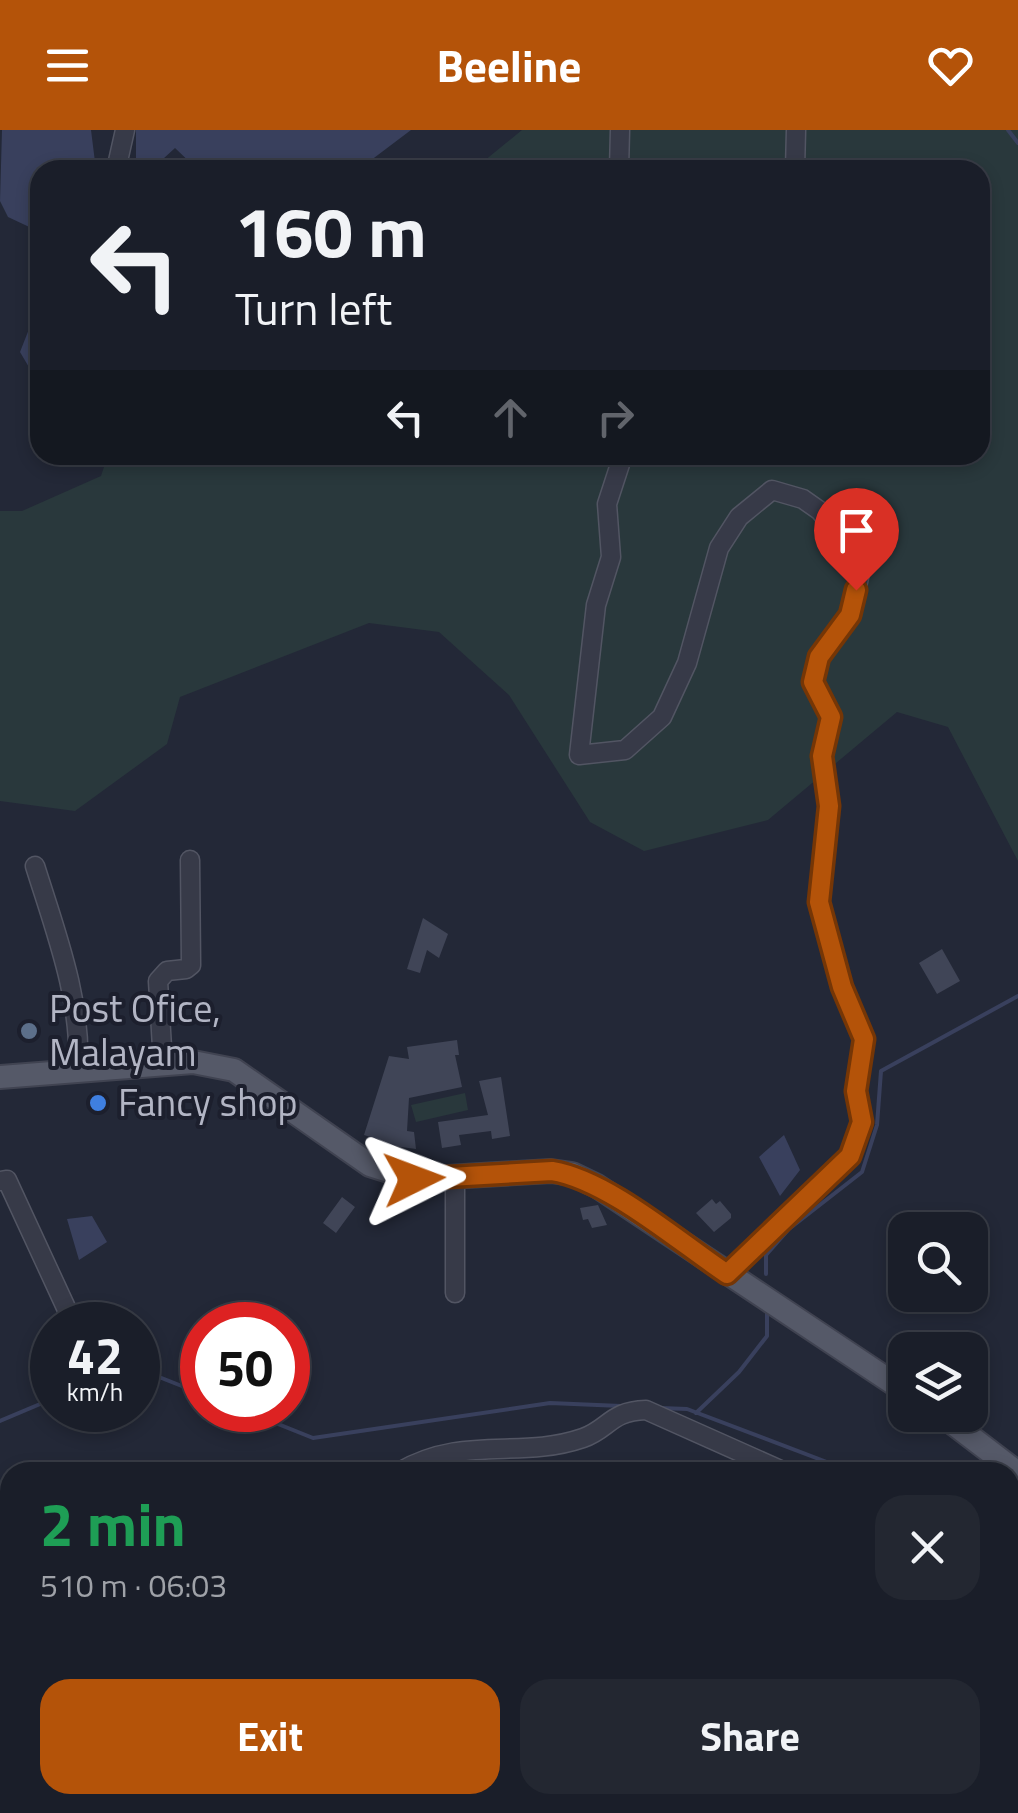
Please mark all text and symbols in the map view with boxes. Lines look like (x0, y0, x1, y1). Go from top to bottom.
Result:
text: Beeline (437, 31, 581, 99)
icon: menu (40, 38, 95, 93)
icon: heart (923, 38, 978, 93)
text: 160 m (235, 178, 427, 284)
icon: left (70, 200, 200, 330)
text: Turn left (235, 274, 392, 342)
icon: left (378, 390, 433, 445)
icon: ahead (483, 390, 538, 445)
icon: right (588, 390, 643, 445)
pin (814, 488, 899, 591)
icon: arrive (829, 503, 884, 558)
place label: Post Ofice, Malayam (49, 979, 221, 1081)
marker: Post Ofice, Malayam (18, 1020, 40, 1042)
place label: Fancy shop (118, 1073, 298, 1131)
marker: Fancy shop (87, 1092, 109, 1114)
position arrow (362, 1127, 466, 1231)
map controls (888, 1212, 988, 1432)
button: search (888, 1212, 988, 1312)
speed limit sign: 50 (180, 1302, 310, 1432)
text: 42 (67, 1317, 123, 1393)
button: layers (888, 1332, 988, 1432)
text: km/h (67, 1373, 123, 1411)
text: 2 min (40, 1478, 186, 1569)
button: close (875, 1495, 980, 1600)
text: 510 m · 06:03 (40, 1561, 227, 1609)
button: Exit (40, 1679, 500, 1794)
button: Share (520, 1679, 980, 1794)

